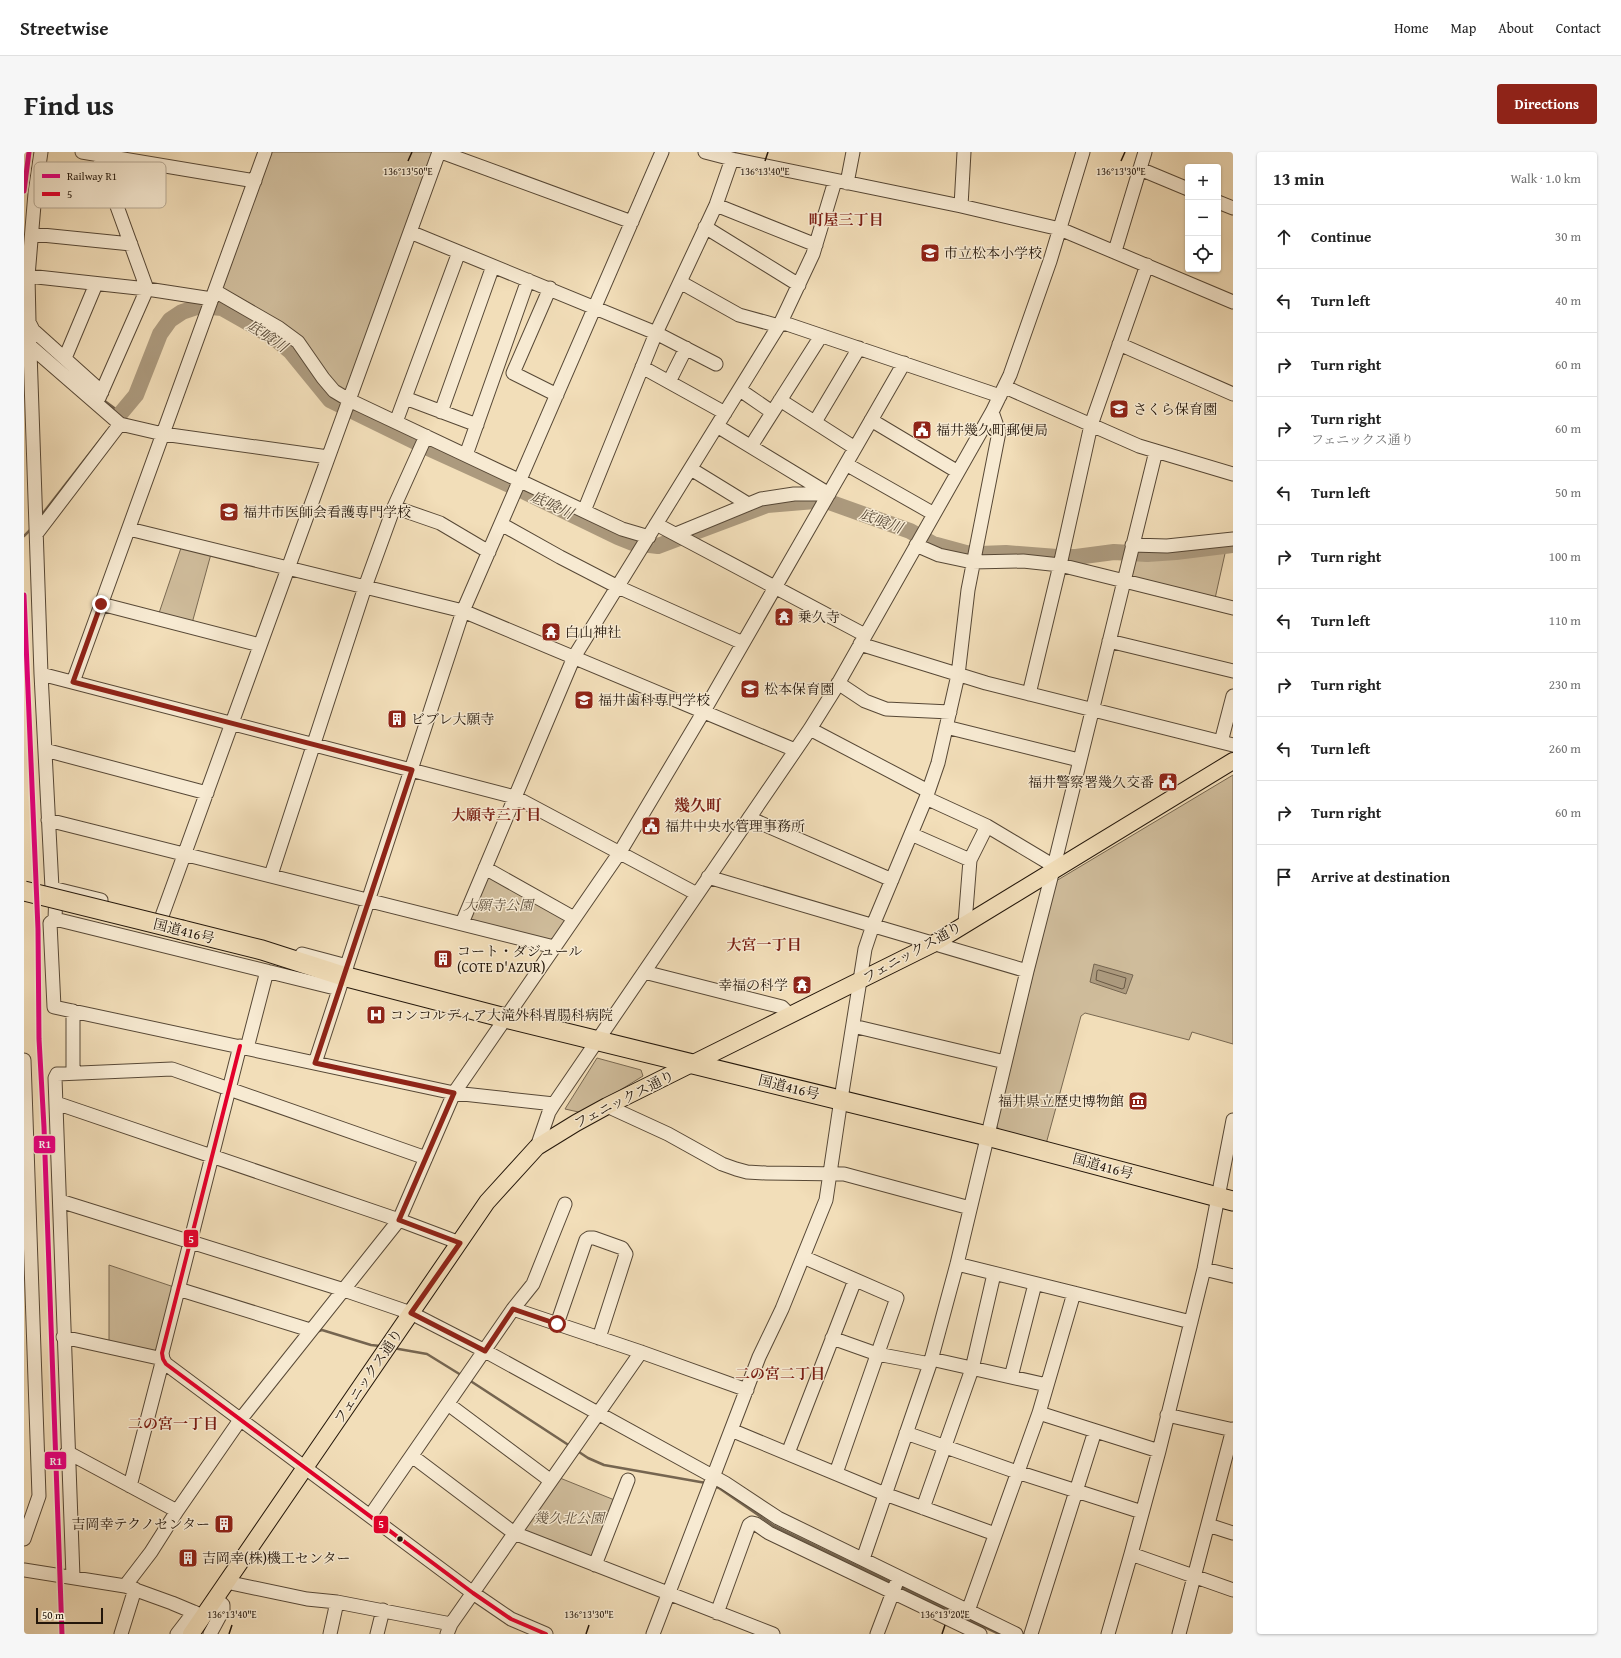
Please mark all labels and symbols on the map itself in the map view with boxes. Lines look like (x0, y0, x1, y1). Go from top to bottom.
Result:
legend (34, 162, 166, 208)
text: 136°13'50"E (383, 164, 433, 179)
text: 136°13'40"E (740, 164, 790, 179)
text: 136°13'30"E (1096, 164, 1146, 179)
text: Railway R1 (67, 168, 117, 184)
text: 5 (67, 186, 72, 202)
district label: 町屋三丁目 (808, 209, 884, 230)
school or university icon: 市立松本小学校 (919, 242, 941, 264)
place label: 市立松本小学校 (944, 243, 1042, 263)
water label: 底喰川 (243, 314, 293, 358)
school or university icon: さくら保育園 (1108, 398, 1130, 420)
place label: さくら保育園 (1133, 399, 1217, 419)
public building icon: 福井幾久町郵便局 (911, 419, 933, 441)
place label: 福井幾久町郵便局 (936, 420, 1048, 440)
water label: 底喰川 (527, 486, 579, 524)
school or university icon: 福井市医師会看護専門学校 (218, 501, 240, 523)
place label: 福井市医師会看護専門学校 (243, 502, 411, 522)
water label: 底喰川 (856, 503, 908, 539)
route end (92, 595, 110, 613)
temple icon: 乗久寺 (773, 606, 795, 628)
place label: 乗久寺 (798, 607, 840, 627)
temple icon: 白山神社 (540, 621, 562, 643)
place label: 白山神社 (565, 622, 621, 642)
school or university icon: 松本保育園 (739, 678, 761, 700)
place label: 松本保育園 (764, 679, 834, 699)
school or university icon: 福井歯科専門学校 (573, 689, 595, 711)
place label: 福井歯科専門学校 (598, 690, 710, 710)
building icon: ビブレ大願寺 (386, 708, 408, 730)
place label: ビブレ大願寺 (411, 709, 494, 729)
public building icon: 福井警察署幾久交番 (1157, 771, 1179, 793)
place label: 福井警察署幾久交番 (1028, 772, 1154, 792)
district label: 幾久町 (674, 793, 722, 817)
district label: 大願寺三丁目 (451, 804, 541, 825)
public building icon: 福井中央水管理事務所 (640, 815, 662, 837)
place label: 福井中央水管理事務所 (665, 816, 805, 836)
park label: 大願寺公園 (463, 895, 535, 915)
street label: 国道416号 (151, 914, 217, 948)
street label: フェニックス通り (859, 916, 965, 988)
district label: 大宮一丁目 (726, 934, 802, 955)
place label: コート・ダジュール (COTE D'AZUR) (457, 941, 582, 977)
building icon: コート・ダジュール (COTE D'AZUR) (432, 948, 454, 970)
temple icon: 幸福の科学 (791, 974, 813, 996)
place label: 幸福の科学 (718, 975, 788, 995)
hospital icon: コンコルディア大滝外科胃腸科病院 (365, 1004, 387, 1026)
place label: コンコルディア大滝外科胃腸科病院 (390, 1005, 613, 1025)
street label: フェニックス通り (570, 1065, 678, 1133)
street label: 国道416号 (756, 1070, 822, 1104)
museum icon: 福井県立歴史博物館 (1127, 1090, 1149, 1112)
place label: 福井県立歴史博物館 (998, 1091, 1124, 1111)
line badge: R1 (33, 1135, 56, 1154)
text: R1 (39, 1136, 52, 1152)
street label: 国道416号 (1070, 1148, 1136, 1184)
line badge: 5 (183, 1229, 199, 1248)
text: 5 (188, 1231, 194, 1247)
route start (548, 1315, 566, 1333)
street label: フェニックス通り (329, 1325, 407, 1427)
district label: 二の宮二丁目 (735, 1363, 825, 1384)
district label: 二の宮一丁目 (128, 1413, 218, 1434)
line badge: R1 (44, 1451, 67, 1470)
text: R1 (50, 1453, 63, 1469)
park label: 幾久北公園 (534, 1508, 606, 1528)
building icon: 吉岡幸テクノセンター (213, 1513, 235, 1535)
place label: 吉岡幸テクノセンター (72, 1514, 210, 1534)
line badge: 5 (373, 1515, 389, 1534)
text: 5 (378, 1516, 384, 1532)
unlabelled marker (395, 1534, 405, 1544)
building icon: 吉岡幸(株)機工センター (177, 1547, 199, 1569)
place label: 吉岡幸(株)機工センター (202, 1548, 350, 1568)
scale bar (36, 1606, 103, 1625)
text: 136°13'40"E (207, 1607, 257, 1622)
text: 136°13'30"E (564, 1607, 614, 1622)
text: 136°13'20"E (920, 1607, 970, 1622)

